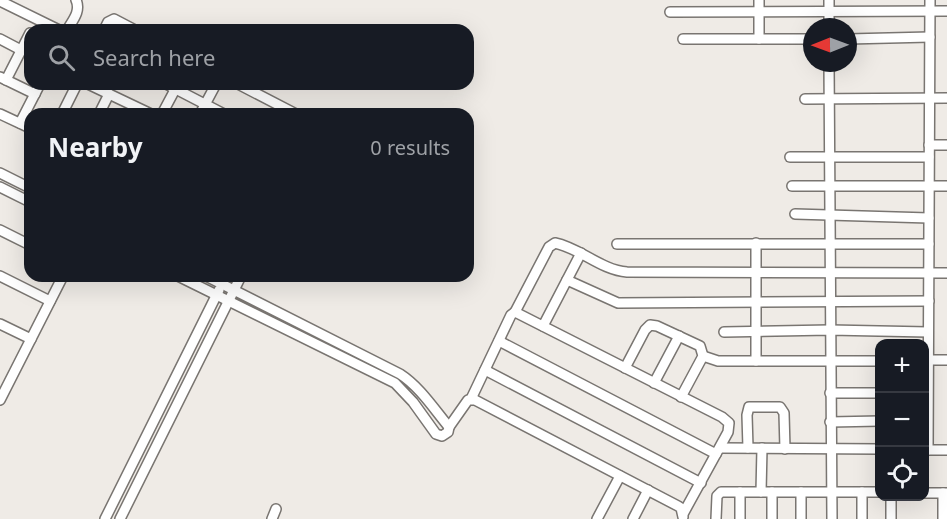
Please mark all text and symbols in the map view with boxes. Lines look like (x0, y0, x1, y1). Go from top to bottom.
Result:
north arrow (803, 18, 857, 72)
search box (24, 24, 474, 90)
icon: search (45, 41, 78, 74)
text: Search here (93, 42, 215, 72)
text: Nearby (48, 129, 143, 165)
text: 0 results (370, 134, 450, 161)
map controls (875, 339, 929, 501)
button: + (875, 339, 929, 393)
button: − (875, 393, 929, 447)
button: locate (875, 447, 929, 501)

